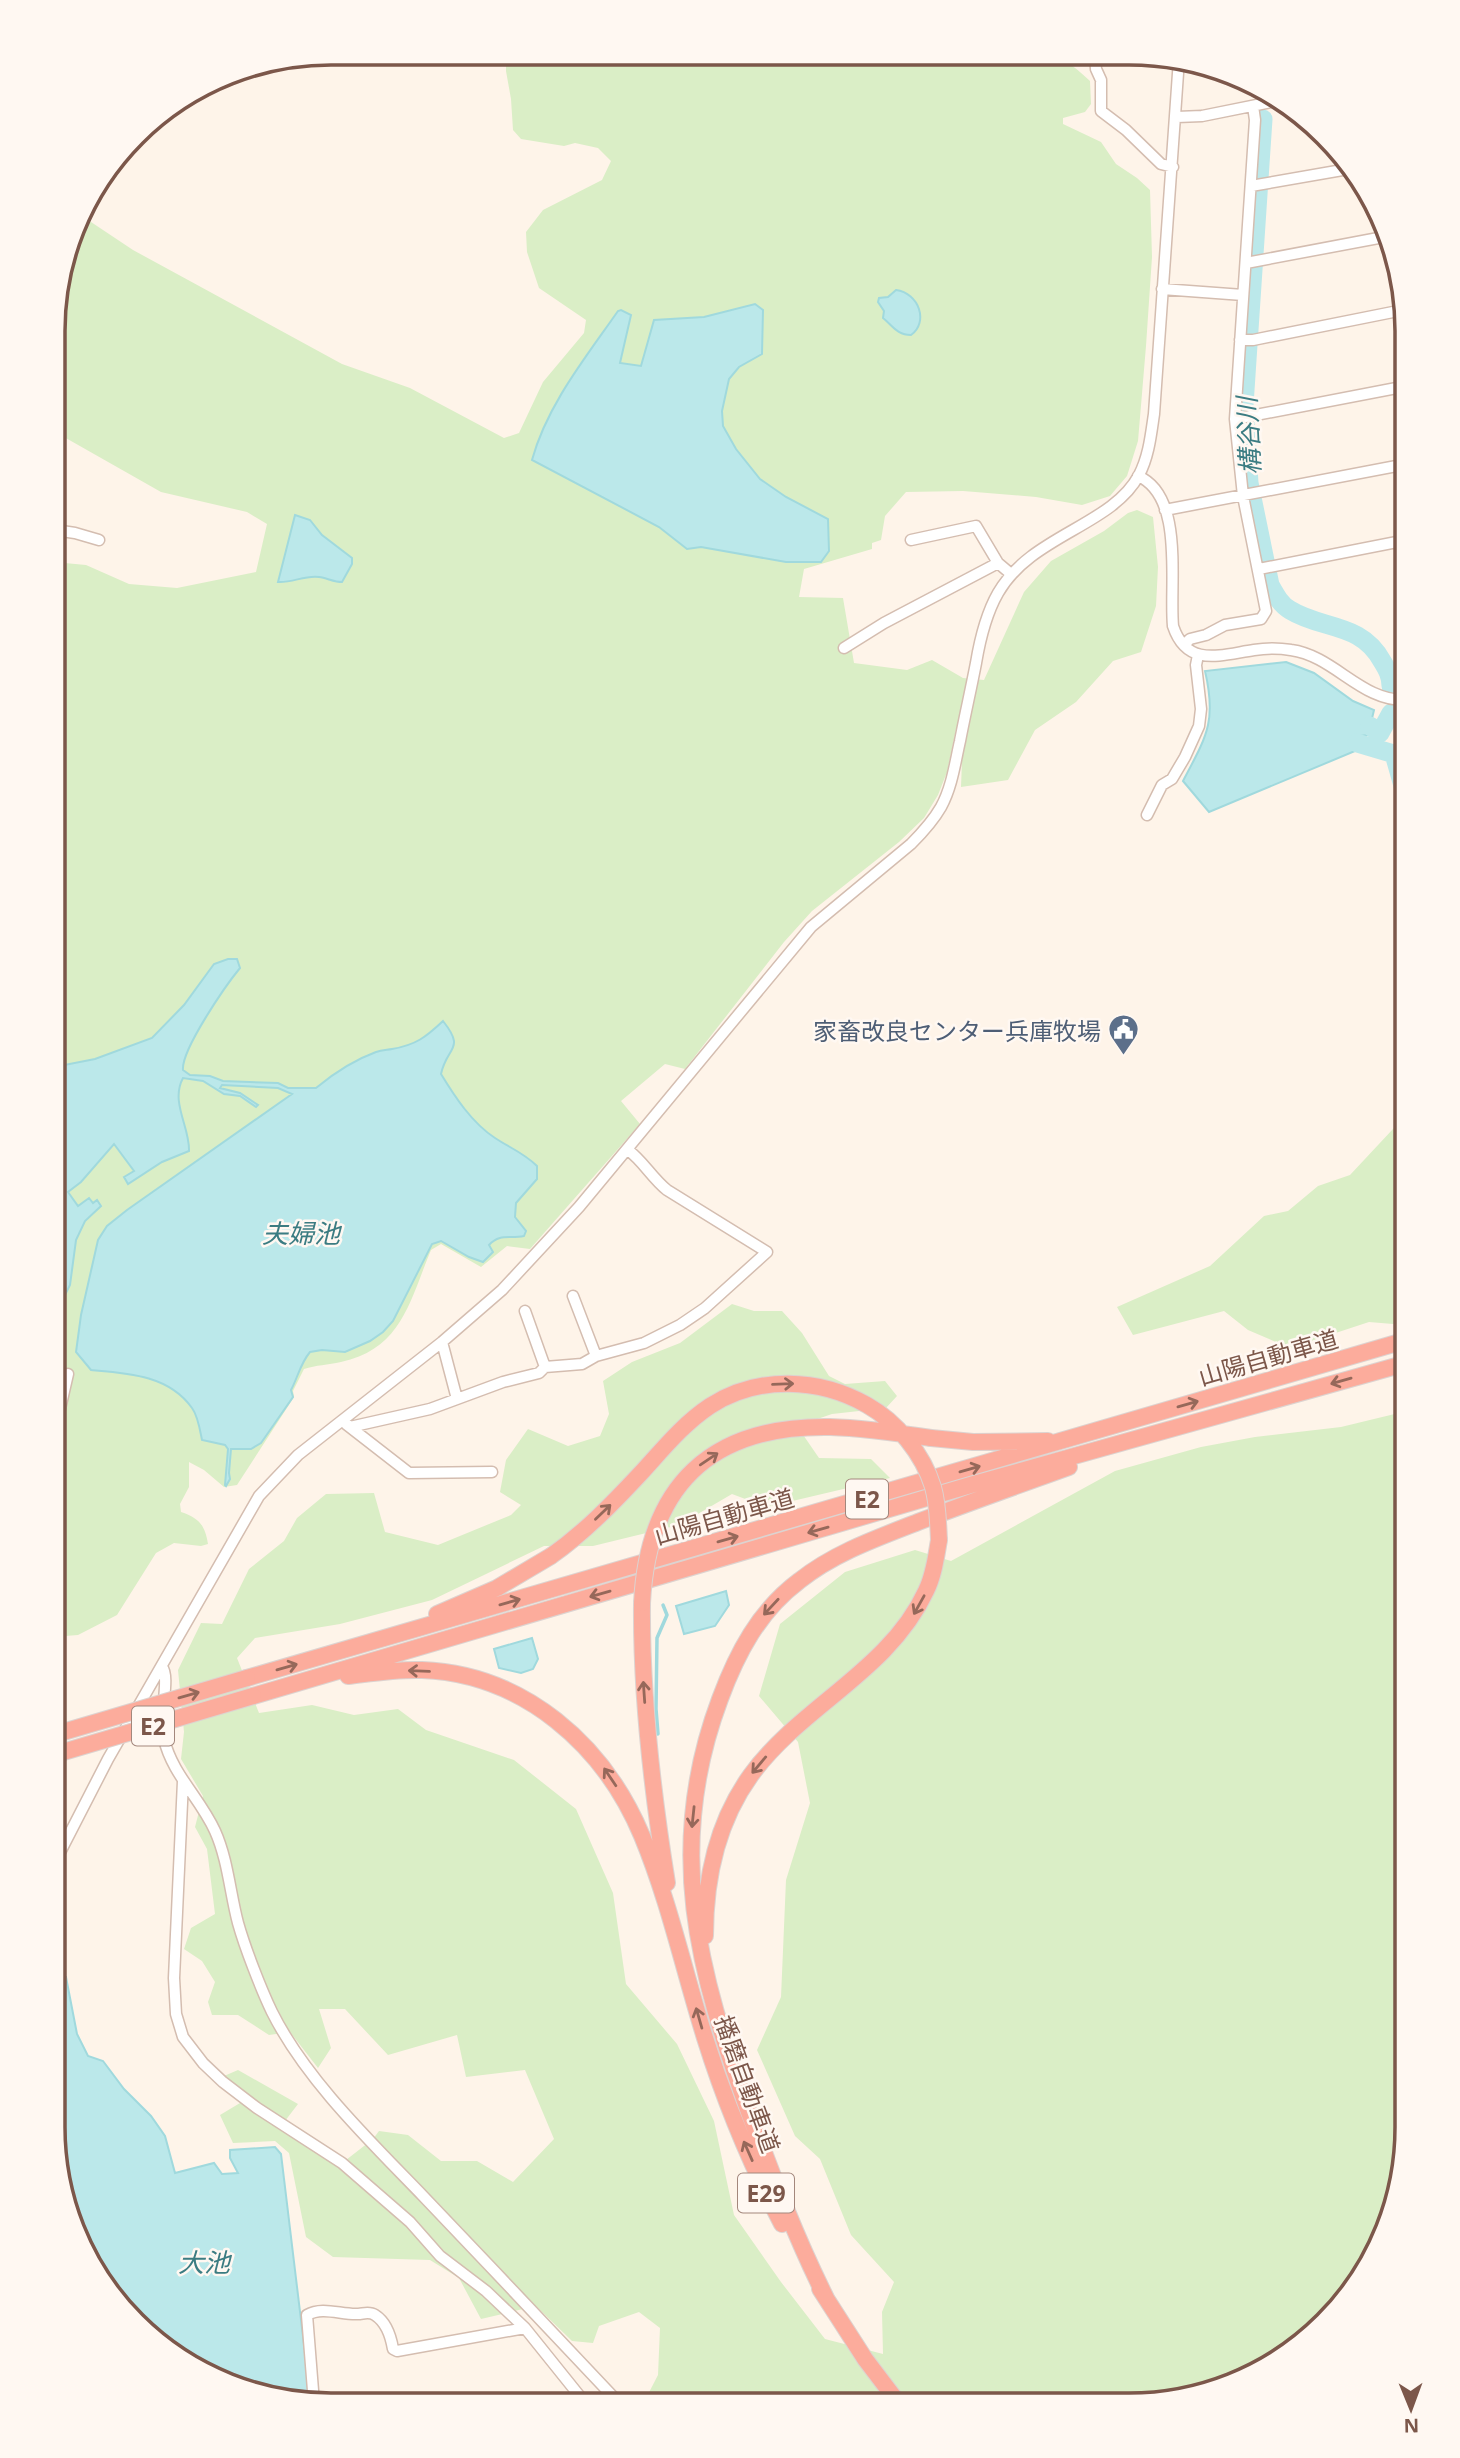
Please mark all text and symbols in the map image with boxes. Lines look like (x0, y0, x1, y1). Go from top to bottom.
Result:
water label: 構谷川 (1228, 393, 1268, 476)
public building icon: 家畜改良センター兵庫牧場 (1107, 1013, 1141, 1057)
place label: 家畜改良センター兵庫牧場 (813, 1014, 1101, 1047)
water label: 夫婦池 (262, 1215, 343, 1251)
street label: 山陽自動車道 (1194, 1321, 1342, 1393)
one-way arrow (1331, 1376, 1353, 1389)
one-way arrow (771, 1378, 794, 1391)
one-way arrow (1177, 1397, 1199, 1410)
one-way arrow (699, 1452, 718, 1466)
one-way arrow (959, 1461, 981, 1474)
street label: 山陽自動車道 (650, 1480, 798, 1552)
road number: E2 (846, 1480, 888, 1518)
one-way arrow (595, 1504, 612, 1521)
one-way arrow (807, 1524, 829, 1537)
one-way arrow (716, 1532, 739, 1545)
one-way arrow (589, 1589, 611, 1602)
one-way arrow (912, 1594, 926, 1614)
one-way arrow (498, 1595, 520, 1608)
one-way arrow (763, 1598, 780, 1615)
one-way arrow (275, 1659, 297, 1672)
one-way arrow (408, 1664, 431, 1677)
one-way arrow (638, 1681, 651, 1704)
one-way arrow (178, 1688, 200, 1701)
road number: E2 (132, 1707, 174, 1746)
one-way arrow (752, 1756, 768, 1774)
one-way arrow (603, 1768, 617, 1788)
one-way arrow (686, 1805, 699, 1827)
one-way arrow (692, 2008, 705, 2030)
street label: 播磨自動車道 (708, 2011, 788, 2157)
one-way arrow (741, 2141, 754, 2162)
road number: E29 (738, 2174, 794, 2212)
water label: 大池 (178, 2244, 233, 2280)
north arrow (1376, 2374, 1446, 2444)
text: N (1403, 2413, 1419, 2439)

